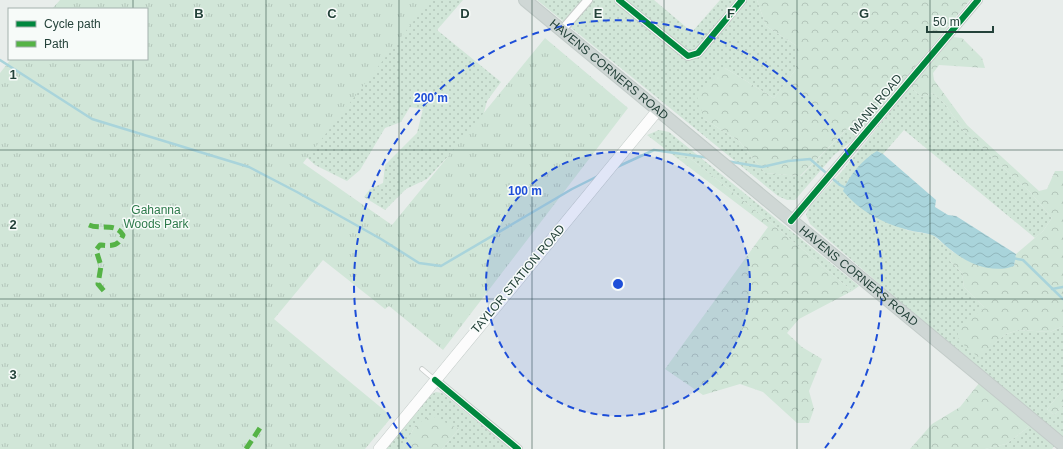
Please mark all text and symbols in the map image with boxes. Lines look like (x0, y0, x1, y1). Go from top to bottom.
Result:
text: B (194, 6, 204, 21)
text: C (327, 6, 337, 21)
text: D (460, 6, 470, 21)
text: F (727, 6, 735, 21)
text: G (859, 6, 869, 21)
legend (8, 8, 148, 60)
scale bar (927, 8, 993, 34)
street label: HAVENS CORNERS ROAD (547, 15, 671, 123)
text: 50 m (933, 15, 960, 29)
text: Cycle path (44, 17, 101, 31)
text: Path (44, 37, 69, 51)
text: 1 (9, 67, 17, 82)
street label: MANN ROAD (847, 71, 905, 137)
text: 200 m (414, 91, 448, 105)
text: 100 m (508, 184, 542, 198)
park label: Gahanna Woods Park (123, 203, 190, 231)
text: 2 (9, 217, 17, 232)
street label: TAYLOR STATION ROAD (468, 221, 568, 336)
street label: HAVENS CORNERS ROAD (796, 223, 921, 329)
centre of rings (611, 277, 625, 291)
text: 3 (9, 367, 17, 382)

